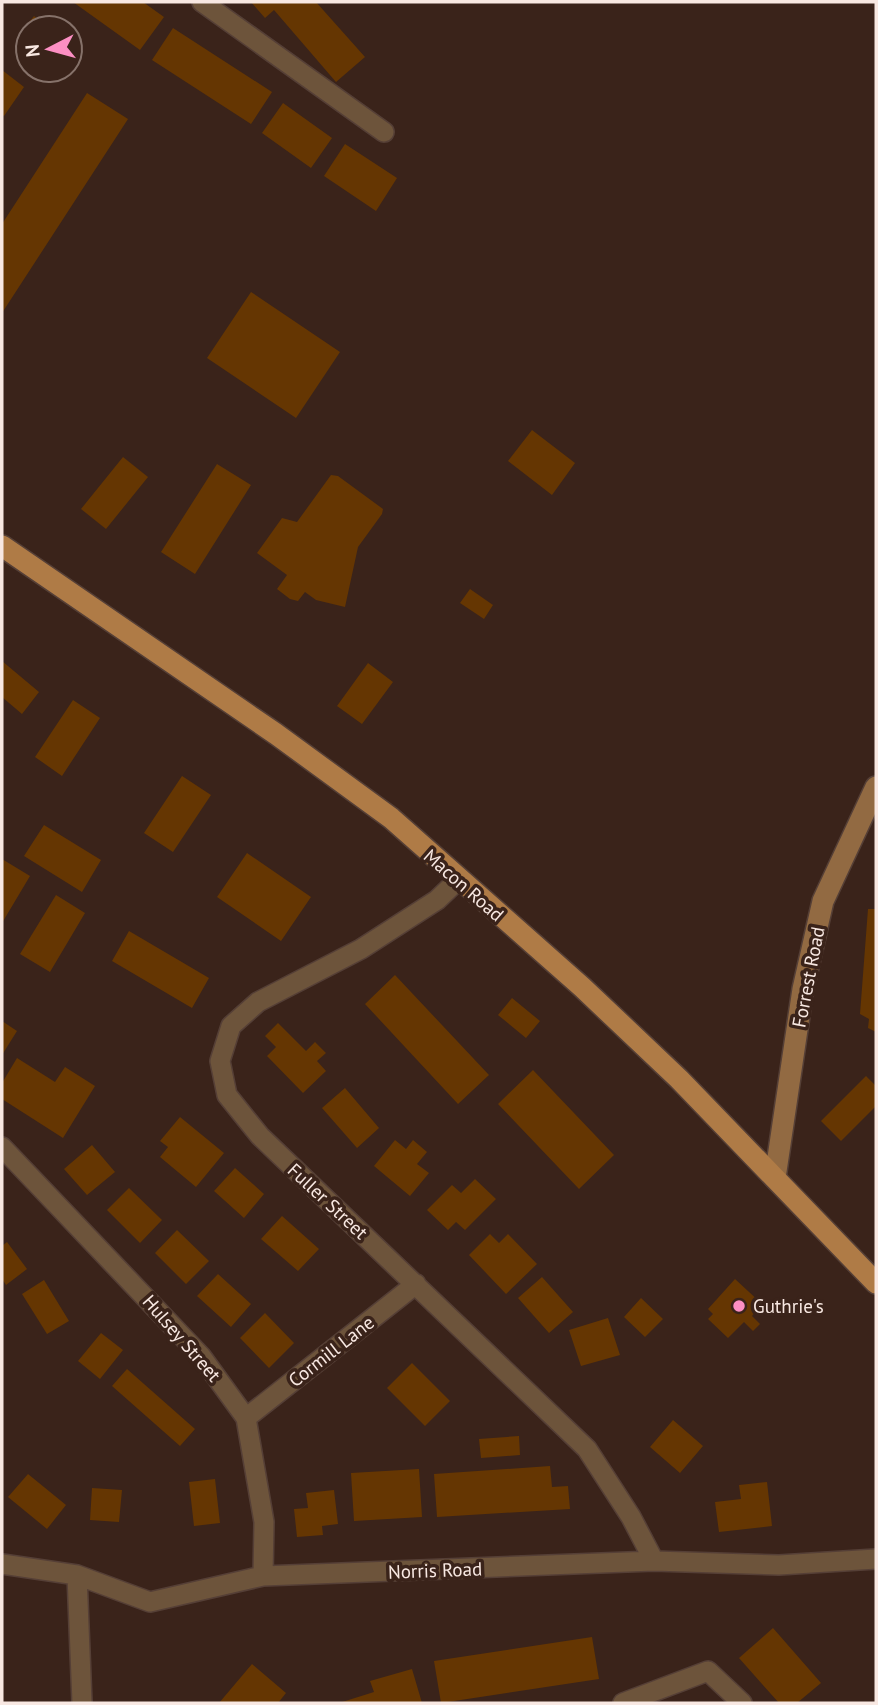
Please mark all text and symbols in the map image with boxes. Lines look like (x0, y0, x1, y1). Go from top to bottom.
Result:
north arrow (14, 14, 84, 84)
text: N (20, 43, 45, 58)
street label: Macon Road (419, 844, 509, 926)
street label: Forrest Road (786, 924, 830, 1030)
street label: Fuller Street (283, 1158, 373, 1245)
street label: Hulsey Street (138, 1290, 227, 1387)
place label: Guthrie's (753, 1294, 824, 1318)
marker: Guthrie's (731, 1298, 747, 1314)
street label: Cormill Lane (283, 1310, 379, 1392)
street label: Norris Road (387, 1556, 483, 1584)

